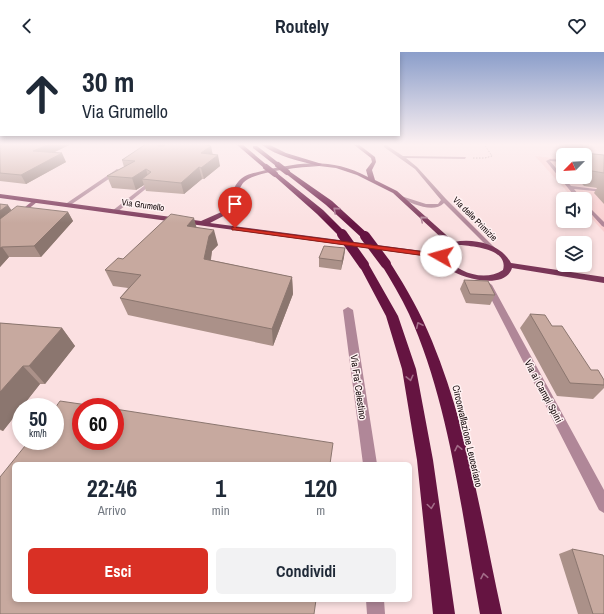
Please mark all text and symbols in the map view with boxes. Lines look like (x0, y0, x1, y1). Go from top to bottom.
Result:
text: Routely (275, 14, 329, 39)
icon: back (16, 15, 38, 37)
icon: heart (566, 15, 588, 37)
text: 30 m (82, 63, 134, 101)
icon: ahead (16, 68, 68, 120)
text: Via Grumello (82, 99, 168, 124)
north arrow (556, 148, 592, 184)
map controls (556, 148, 592, 272)
pin (218, 187, 252, 228)
button: sound (556, 192, 592, 228)
icon: arrive (224, 193, 246, 215)
street label: Via delle Primizie (450, 194, 500, 244)
street label: Via Grumello (121, 196, 165, 214)
one-way arrow (334, 207, 341, 214)
one-way arrow (420, 216, 428, 223)
position arrow (420, 235, 462, 277)
button: layers (556, 236, 592, 272)
one-way arrow (416, 321, 424, 329)
street label: Via Fra' Celestino (348, 354, 370, 421)
street label: Via ai Campi Spini (522, 358, 566, 425)
one-way arrow (405, 374, 414, 381)
street label: Circonvallazione Leuceriano (449, 384, 486, 489)
speed limit sign: 60 (72, 398, 124, 450)
text: 50 (29, 405, 47, 432)
text: km/h (29, 427, 47, 440)
one-way arrow (454, 445, 462, 451)
text: 22:46 (87, 472, 137, 504)
text: 1 (215, 472, 226, 504)
text: 120 (304, 472, 337, 504)
text: Arrivo (98, 502, 126, 519)
text: min (212, 502, 230, 519)
text: m (316, 502, 325, 519)
one-way arrow (426, 503, 435, 509)
button: Esci (28, 548, 208, 594)
button: Condividi (216, 548, 396, 594)
one-way arrow (480, 573, 488, 579)

